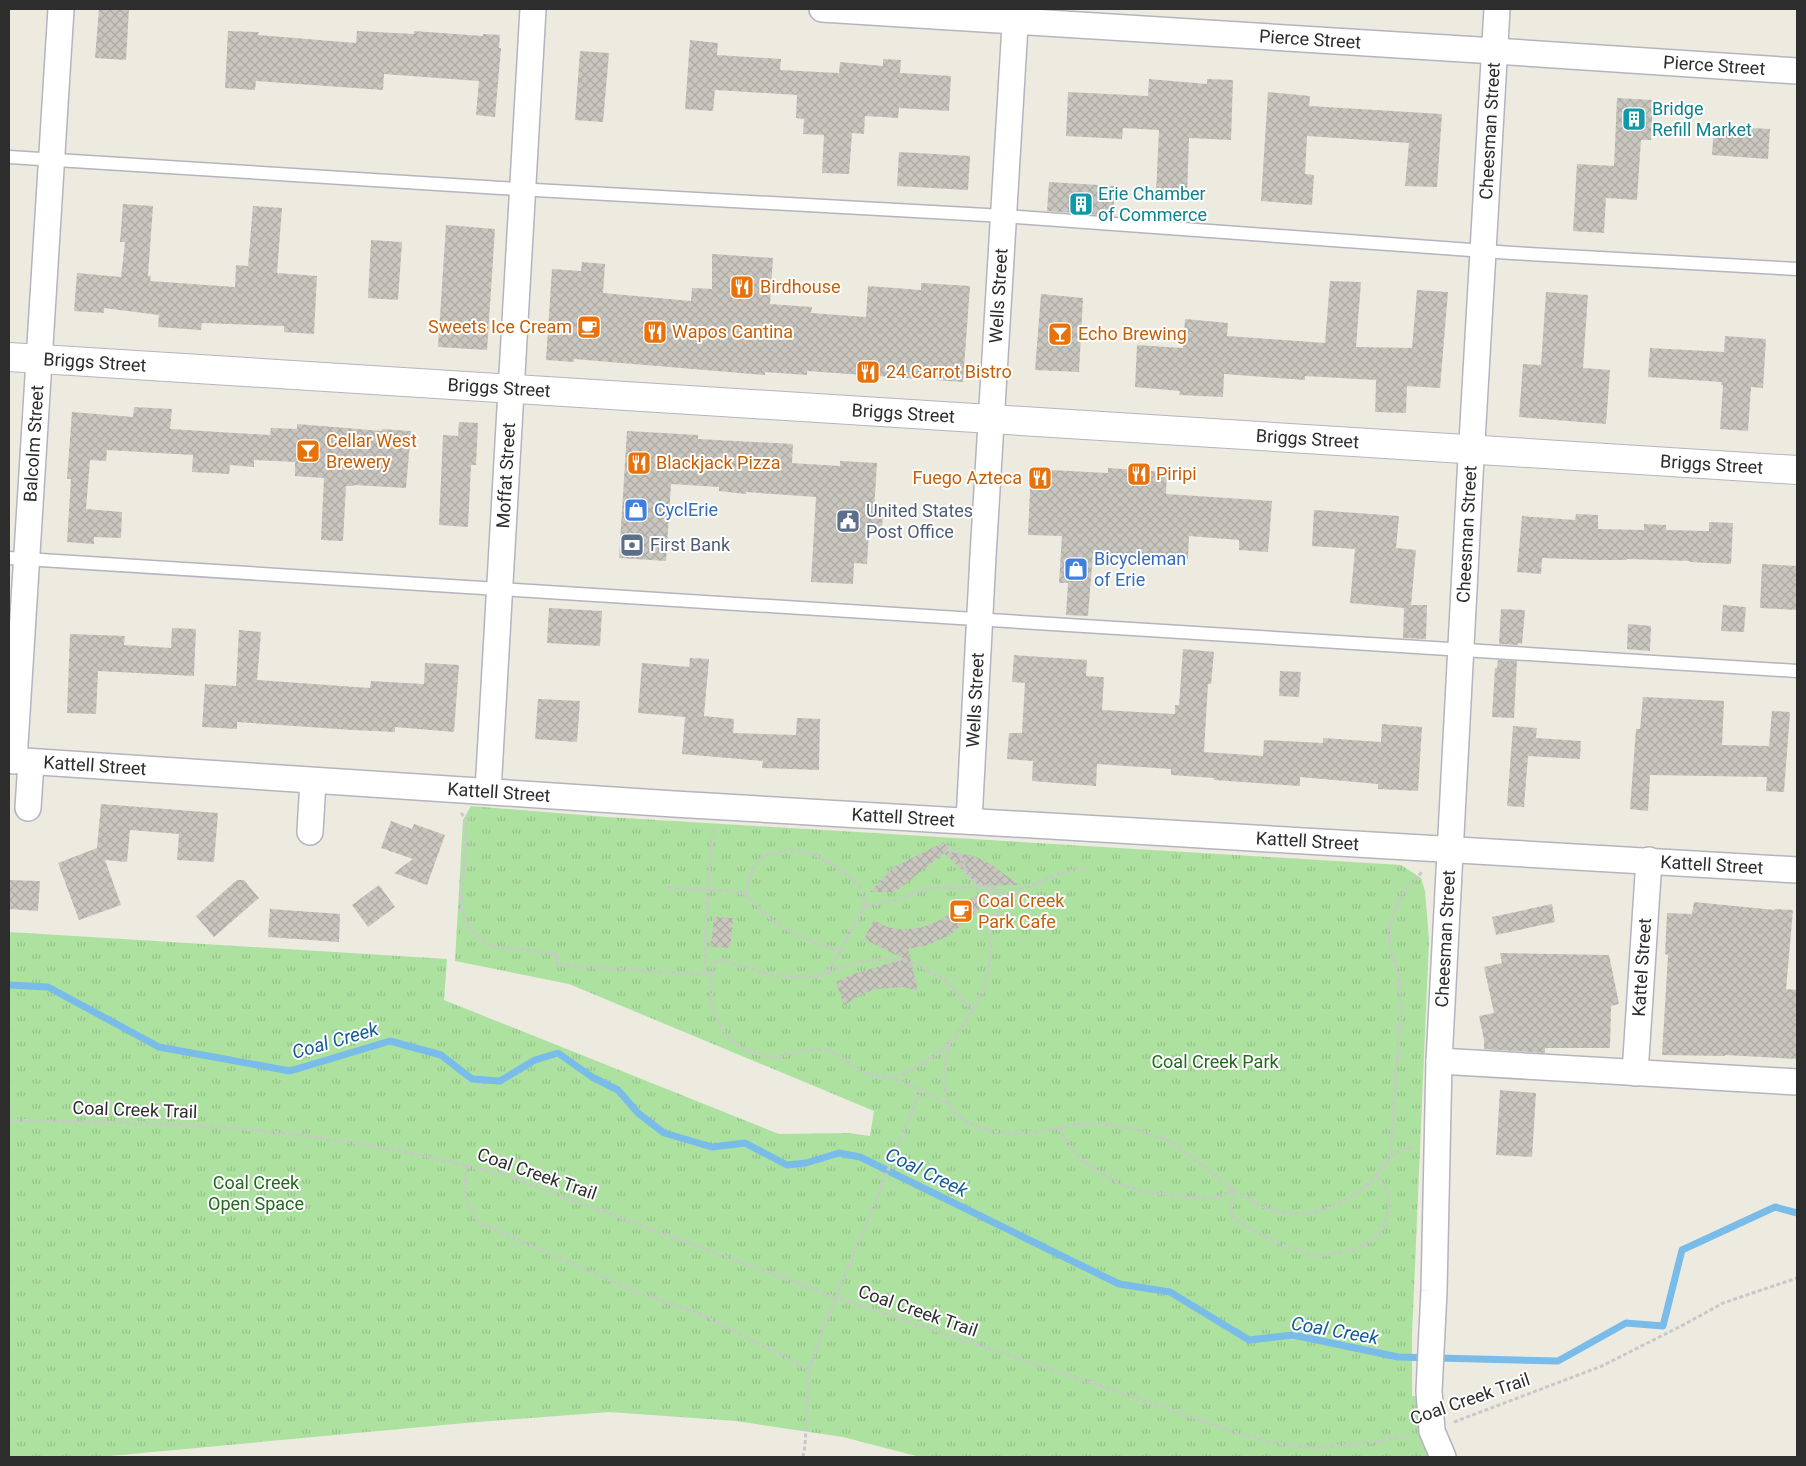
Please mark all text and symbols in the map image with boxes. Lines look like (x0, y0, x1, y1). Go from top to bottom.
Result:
street label: Pierce Street (1258, 25, 1362, 53)
street label: Pierce Street (1663, 51, 1766, 79)
street label: Cheesman Street (1475, 62, 1504, 200)
place label: Bridge Refill Market (1652, 98, 1752, 140)
building icon: Bridge Refill Market (1621, 106, 1647, 132)
place label: Erie Chamber of Commerce (1098, 183, 1207, 225)
building icon: Erie Chamber of Commerce (1068, 191, 1094, 217)
street label: Wells Street (985, 248, 1012, 344)
restaurant icon: Birdhouse (729, 274, 755, 300)
place label: Birdhouse (760, 276, 841, 297)
cafe icon: Sweets Ice Cream (576, 314, 602, 340)
place label: Sweets Ice Cream (428, 316, 572, 337)
restaurant icon: Wapos Cantina (642, 319, 668, 345)
place label: Wapos Cantina (672, 321, 793, 342)
bar icon: Echo Brewing (1047, 321, 1073, 347)
place label: Echo Brewing (1078, 323, 1187, 344)
street label: Briggs Street (43, 348, 147, 376)
restaurant icon: 24 Carrot Bistro (855, 359, 881, 385)
place label: 24 Carrot Bistro (886, 361, 1012, 382)
street label: Briggs Street (447, 374, 551, 401)
street label: Balcolm Street (19, 384, 47, 503)
street label: Briggs Street (851, 399, 956, 427)
street label: Moffat Street (492, 422, 519, 529)
street label: Briggs Street (1255, 425, 1360, 452)
place label: Cellar West Brewery (326, 430, 417, 472)
bar icon: Cellar West Brewery (295, 438, 321, 464)
restaurant icon: Blackjack Pizza (626, 450, 652, 476)
street label: Briggs Street (1659, 450, 1764, 478)
place label: Blackjack Pizza (656, 452, 780, 473)
restaurant icon: Piripi (1126, 461, 1152, 487)
place label: Piripi (1156, 463, 1197, 484)
restaurant icon: Fuego Azteca (1027, 465, 1053, 491)
street label: Cheesman Street (1452, 465, 1481, 603)
place label: Fuego Azteca (913, 467, 1022, 488)
shop icon: CyclErie (623, 497, 649, 523)
place label: CyclErie (654, 499, 718, 520)
place label: United States Post Office (866, 500, 973, 542)
public building icon: United States Post Office (835, 508, 861, 534)
bank icon: First Bank (619, 532, 645, 558)
place label: First Bank (650, 534, 731, 555)
place label: Bicycleman of Erie (1094, 548, 1186, 590)
shop icon: Bicycleman of Erie (1063, 556, 1089, 582)
street label: Wells Street (962, 652, 988, 748)
street label: Kattell Street (43, 751, 147, 779)
street label: Kattell Street (447, 778, 551, 806)
street label: Kattell Street (851, 803, 955, 830)
street label: Kattell Street (1255, 827, 1360, 854)
street label: Kattell Street (1660, 851, 1764, 878)
street label: Cheesman Street (1431, 869, 1459, 1008)
place label: Coal Creek Park Cafe (978, 890, 1065, 932)
cafe icon: Coal Creek Park Cafe (948, 898, 974, 924)
street label: Kattel Street (1628, 917, 1655, 1017)
water label: Coal Creek (289, 1017, 382, 1064)
park label: Coal Creek Park (1151, 1051, 1279, 1072)
street label: Coal Creek Trail (72, 1097, 198, 1122)
street label: Coal Creek Trail (475, 1143, 600, 1204)
water label: Coal Creek (882, 1143, 972, 1202)
park label: Coal Creek Open Space (208, 1172, 304, 1214)
street label: Coal Creek Trail (856, 1280, 981, 1341)
water label: Coal Creek (1289, 1311, 1381, 1350)
street label: Coal Creek Trail (1407, 1368, 1532, 1429)

